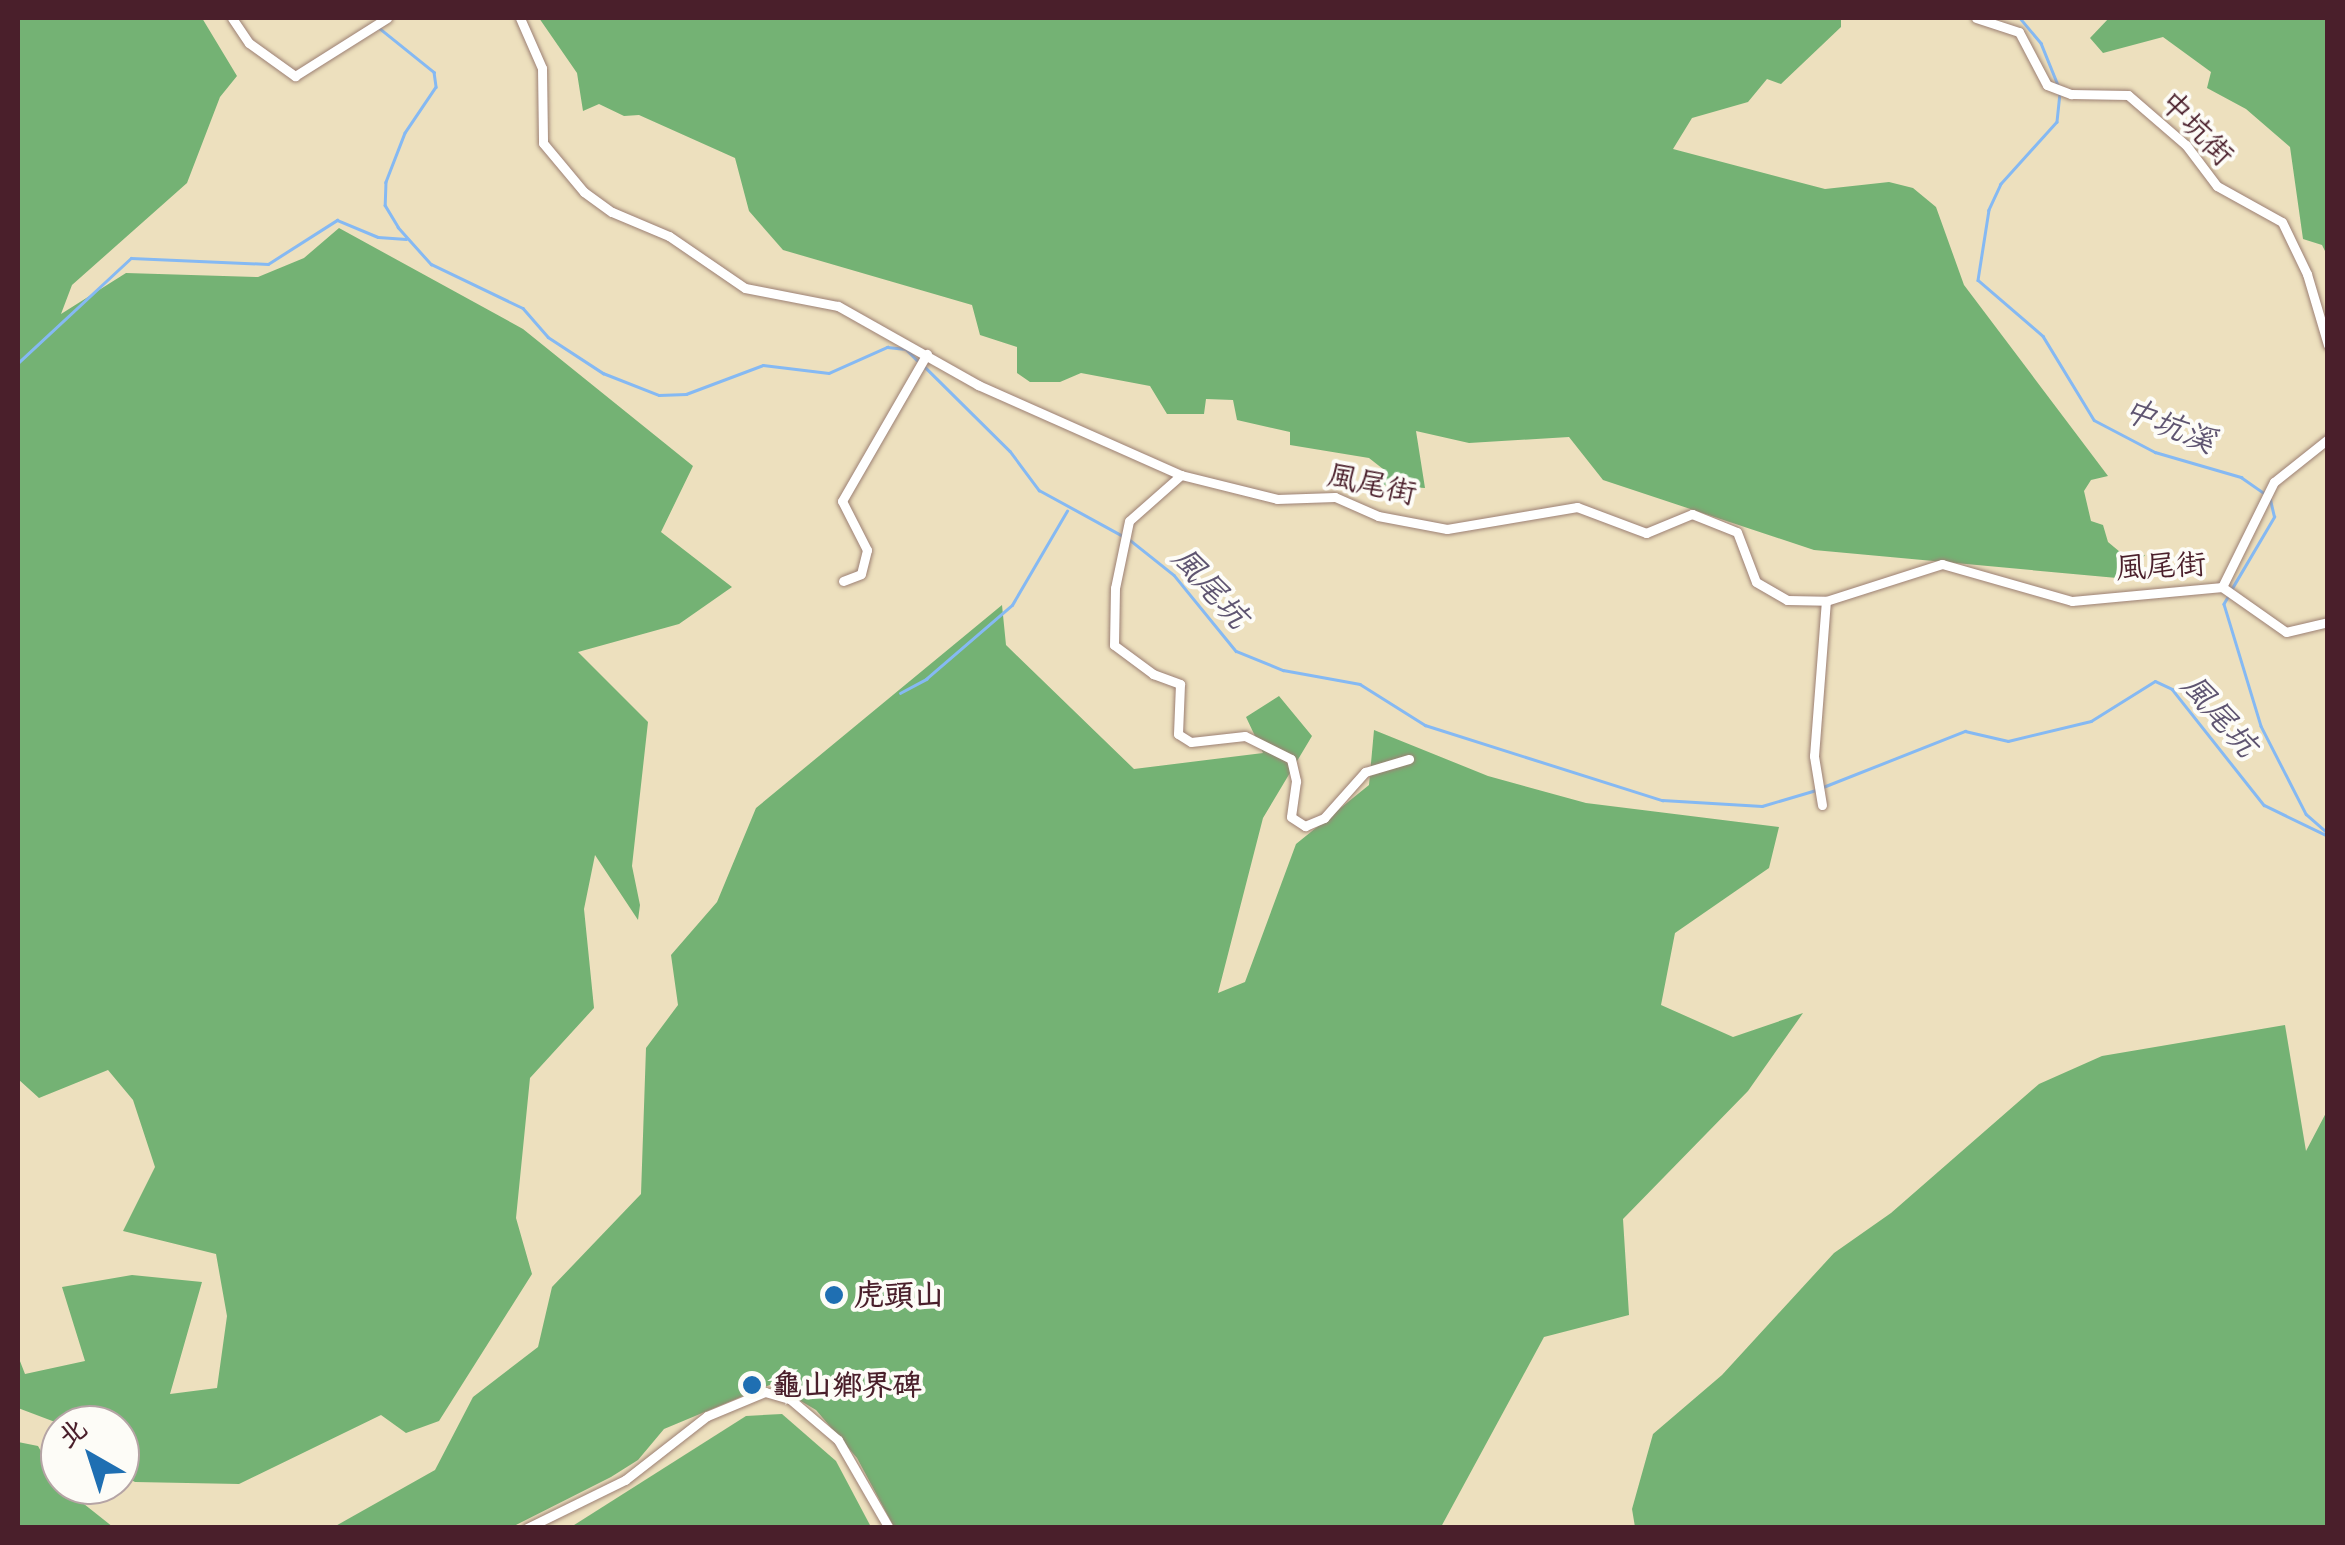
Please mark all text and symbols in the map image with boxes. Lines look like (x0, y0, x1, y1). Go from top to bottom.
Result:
street label: 中坑街 (2153, 83, 2241, 173)
water label: 中坑溪 (2117, 390, 2221, 462)
street label: 風尾街 (1324, 456, 1420, 512)
water label: 風尾坑 (1164, 539, 1256, 637)
street label: 風尾街 (2115, 546, 2207, 586)
water label: 風尾坑 (2173, 667, 2265, 765)
place label: 虎頭山 (854, 1277, 944, 1313)
marker: 虎頭山 (823, 1284, 845, 1306)
place label: 龜山鄉界碑 (772, 1367, 922, 1403)
marker: 龜山鄉界碑 (741, 1374, 763, 1396)
north arrow (40, 1405, 140, 1505)
text: 北 (46, 1405, 98, 1461)

